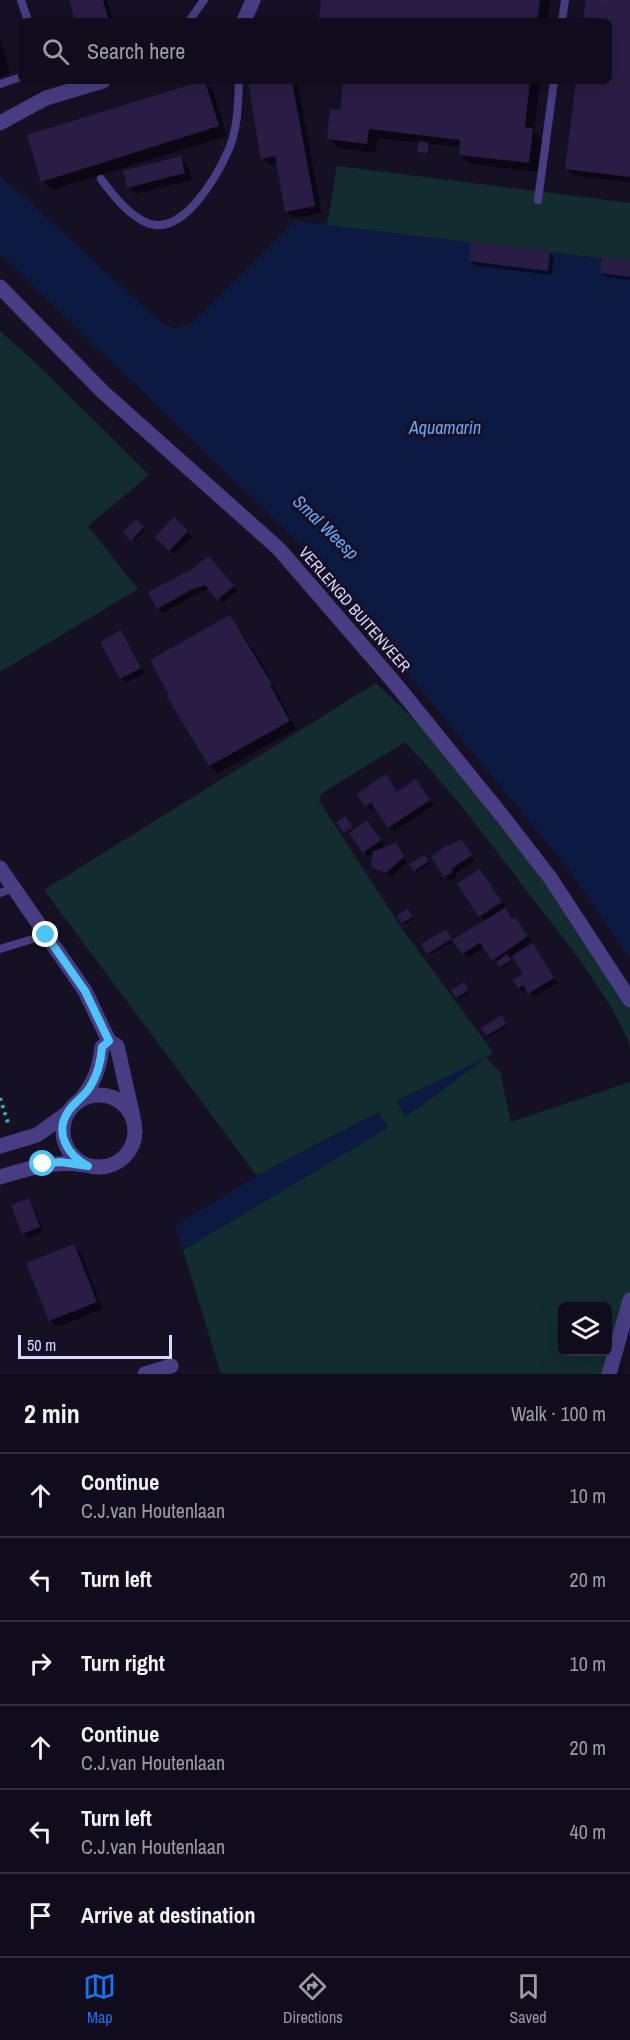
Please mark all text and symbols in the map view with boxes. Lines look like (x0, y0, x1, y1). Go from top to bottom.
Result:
search box (18, 18, 612, 84)
icon: search (39, 35, 72, 68)
text: Search here (87, 36, 185, 66)
water label: Aquamarin (408, 415, 481, 440)
water label: Smal Weesp (287, 489, 365, 565)
street label: VERLENGD BUITENVEER (294, 542, 416, 677)
route end (32, 921, 58, 947)
route start (29, 1150, 55, 1176)
map controls (558, 1302, 612, 1356)
button: layers (558, 1302, 612, 1356)
scale bar (18, 1332, 172, 1360)
text: 50 m (27, 1334, 56, 1356)
text: 2 min (24, 1396, 80, 1431)
text: Walk · 100 m (511, 1400, 606, 1427)
text: Continue (81, 1467, 159, 1497)
icon: ahead (24, 1479, 57, 1512)
text: 10 m (570, 1482, 606, 1509)
text: C.J.van Houtenlaan (81, 1497, 225, 1524)
icon: left (24, 1563, 57, 1596)
text: Turn left (81, 1564, 152, 1594)
text: 20 m (570, 1566, 606, 1593)
icon: right (24, 1647, 57, 1680)
text: Turn right (81, 1648, 165, 1678)
text: 10 m (570, 1650, 606, 1677)
text: Continue (81, 1719, 159, 1749)
icon: ahead (24, 1731, 57, 1764)
text: 20 m (570, 1734, 606, 1761)
text: C.J.van Houtenlaan (81, 1749, 225, 1776)
text: Turn left (81, 1803, 152, 1833)
icon: left (24, 1815, 57, 1848)
text: 40 m (570, 1818, 606, 1845)
text: C.J.van Houtenlaan (81, 1833, 225, 1860)
icon: arrive (24, 1899, 57, 1932)
text: Arrive at destination (81, 1900, 255, 1930)
tab: Map (83, 1970, 116, 2028)
tab: Directions (283, 1970, 343, 2028)
tab: Saved (509, 1970, 547, 2028)

